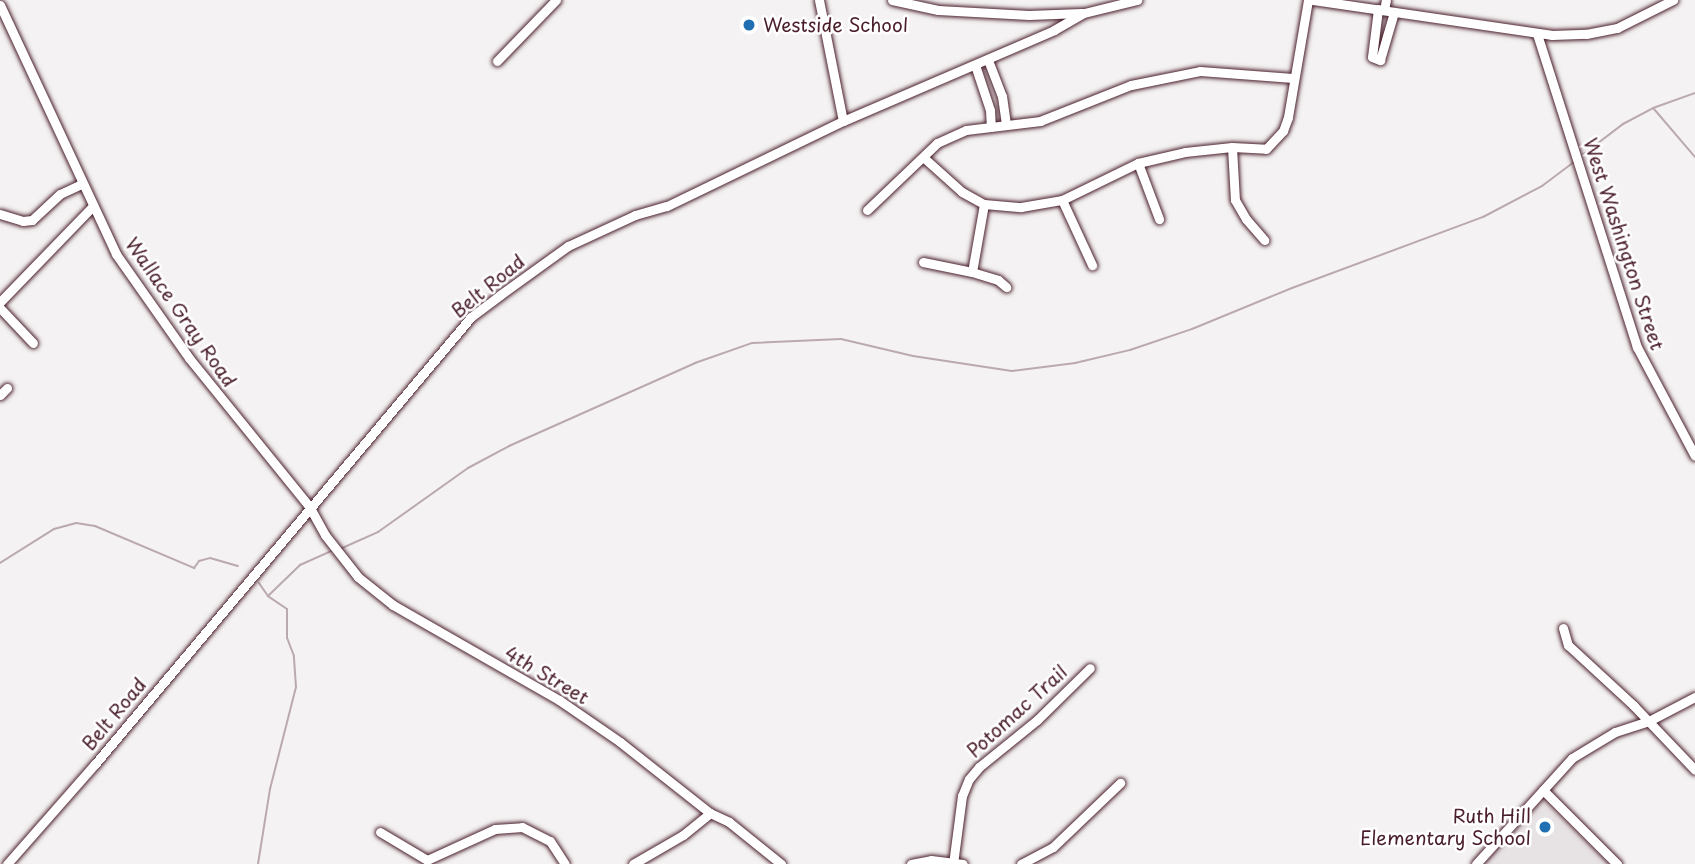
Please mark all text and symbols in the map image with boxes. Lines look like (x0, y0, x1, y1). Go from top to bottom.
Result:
place label: Westside School (763, 14, 908, 36)
marker: Westside School (741, 17, 757, 33)
street label: West Washington Street (1579, 136, 1669, 352)
street label: Wallace Gray Road (121, 233, 241, 391)
street label: Belt Road (447, 250, 529, 322)
street label: 4th Street (501, 641, 593, 709)
street label: Potomac Trail (963, 660, 1071, 762)
street label: Belt Road (77, 673, 151, 755)
place label: Ruth Hill Elementary School (1360, 805, 1531, 849)
marker: Ruth Hill Elementary School (1537, 819, 1553, 835)

